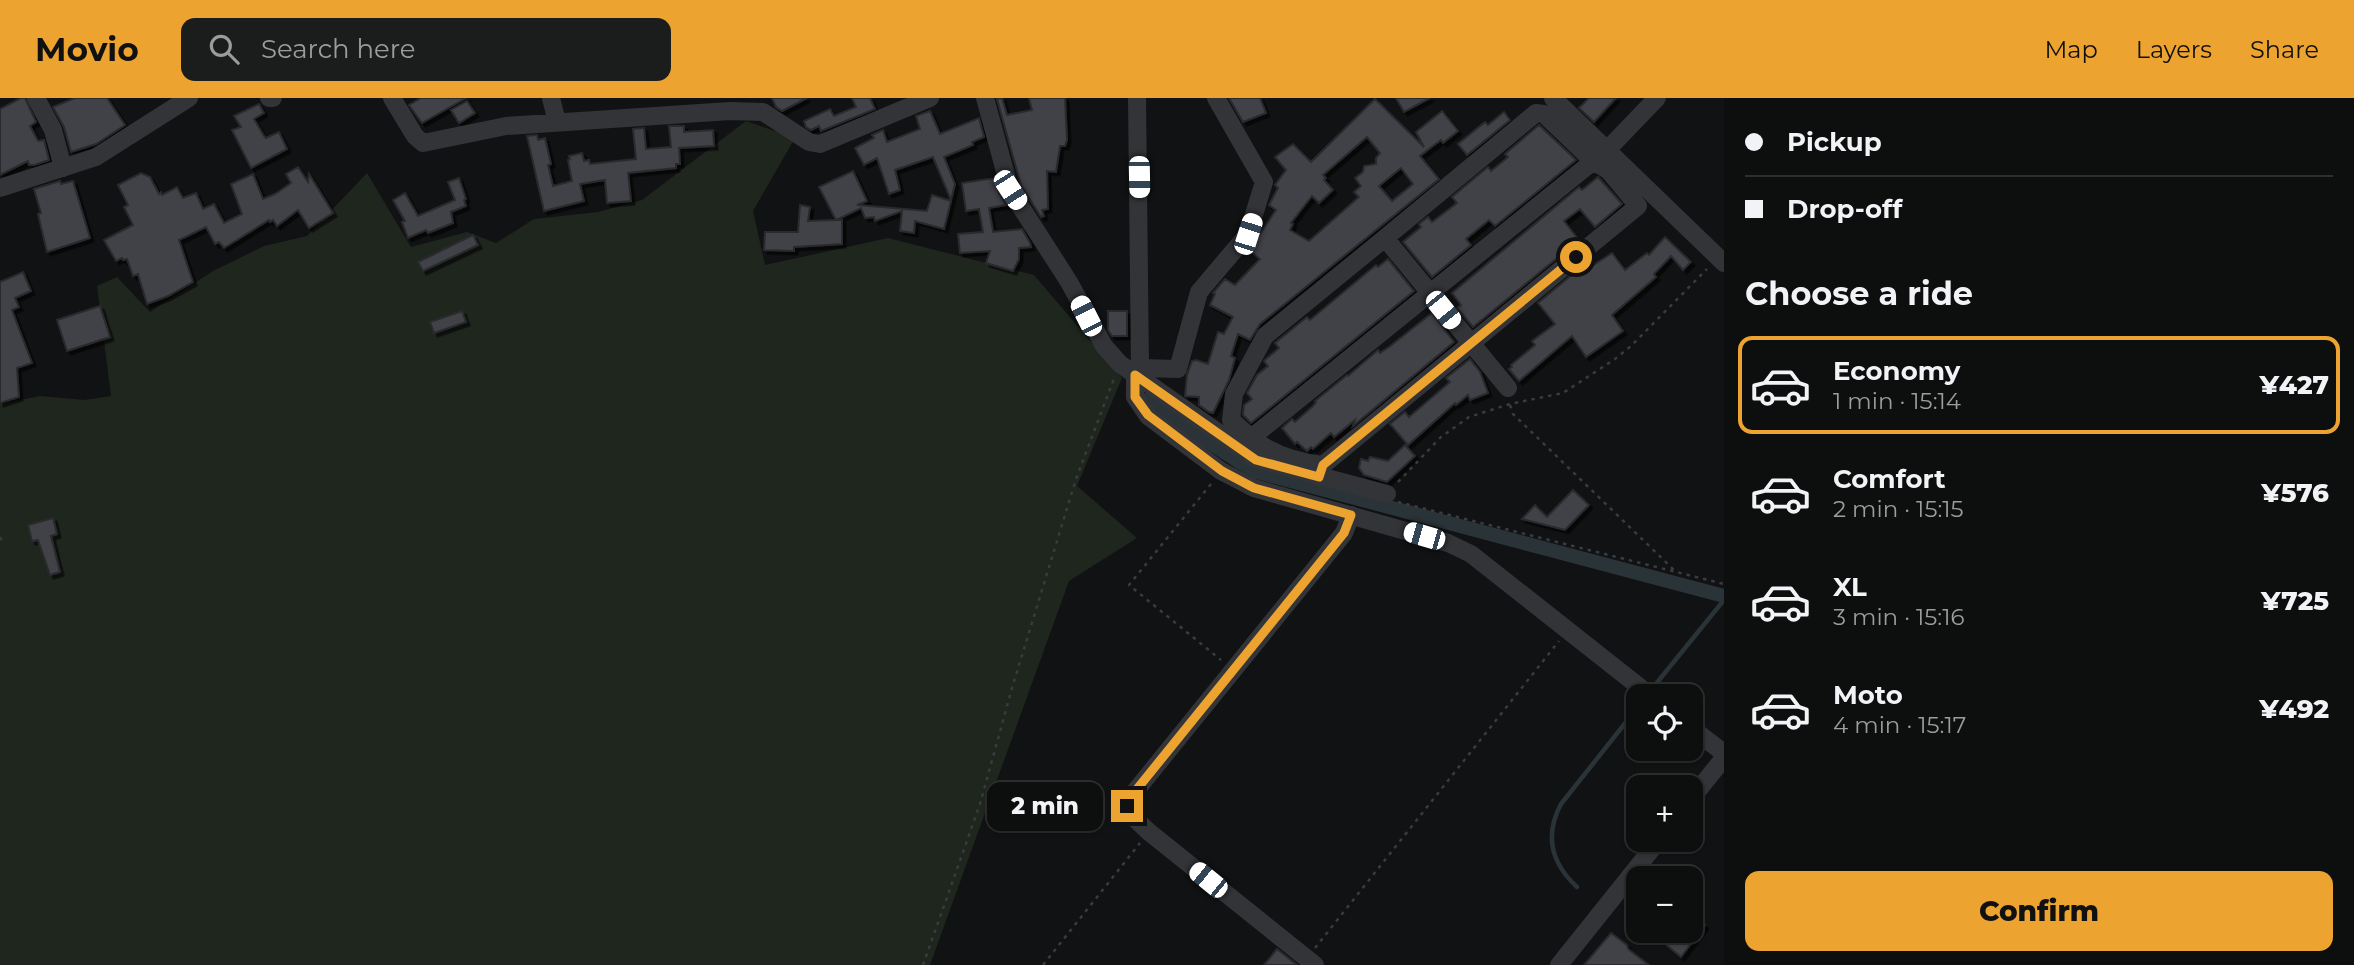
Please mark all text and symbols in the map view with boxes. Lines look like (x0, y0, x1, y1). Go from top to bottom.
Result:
search box (181, 18, 671, 81)
text: Movio (35, 29, 139, 69)
icon: search (205, 30, 243, 68)
text: Search here (261, 33, 416, 65)
text: Map (2044, 35, 2098, 64)
text: Layers (2136, 35, 2212, 64)
text: Share (2250, 35, 2319, 64)
text: Pickup (1787, 126, 1882, 158)
car (1129, 156, 1150, 198)
car (990, 167, 1031, 213)
text: Drop-off (1787, 193, 1902, 225)
car (1232, 211, 1265, 257)
route start (1560, 241, 1592, 273)
text: Choose a ride (1745, 274, 1973, 313)
car (1422, 287, 1465, 333)
car (1068, 293, 1105, 339)
icon: car (1749, 354, 1812, 417)
text: Economy (1833, 355, 1960, 387)
text: ¥427 (2259, 369, 2329, 401)
text: 1 min · 15:14 (1833, 387, 1961, 415)
icon: car (1749, 462, 1812, 525)
text: Comfort (1833, 463, 1945, 495)
text: ¥576 (2261, 477, 2329, 509)
text: 2 min · 15:15 (1833, 495, 1964, 523)
car (1401, 520, 1448, 552)
icon: car (1749, 570, 1812, 633)
text: XL (1833, 571, 1867, 603)
text: ¥725 (2261, 585, 2329, 617)
text: 3 min · 15:16 (1833, 603, 1965, 631)
icon: car (1749, 678, 1812, 741)
text: Moto (1833, 679, 1903, 711)
map controls (1626, 684, 1703, 943)
button: locate (1626, 684, 1703, 761)
text: ¥492 (2259, 693, 2329, 725)
text: 4 min · 15:17 (1833, 711, 1966, 739)
button: + (1626, 775, 1703, 852)
callout: 2 min (987, 782, 1102, 830)
route end (1111, 790, 1143, 822)
text: 2 min (1011, 792, 1079, 820)
car (1186, 859, 1231, 901)
button: − (1626, 866, 1703, 943)
button: Confirm (1745, 871, 2333, 951)

